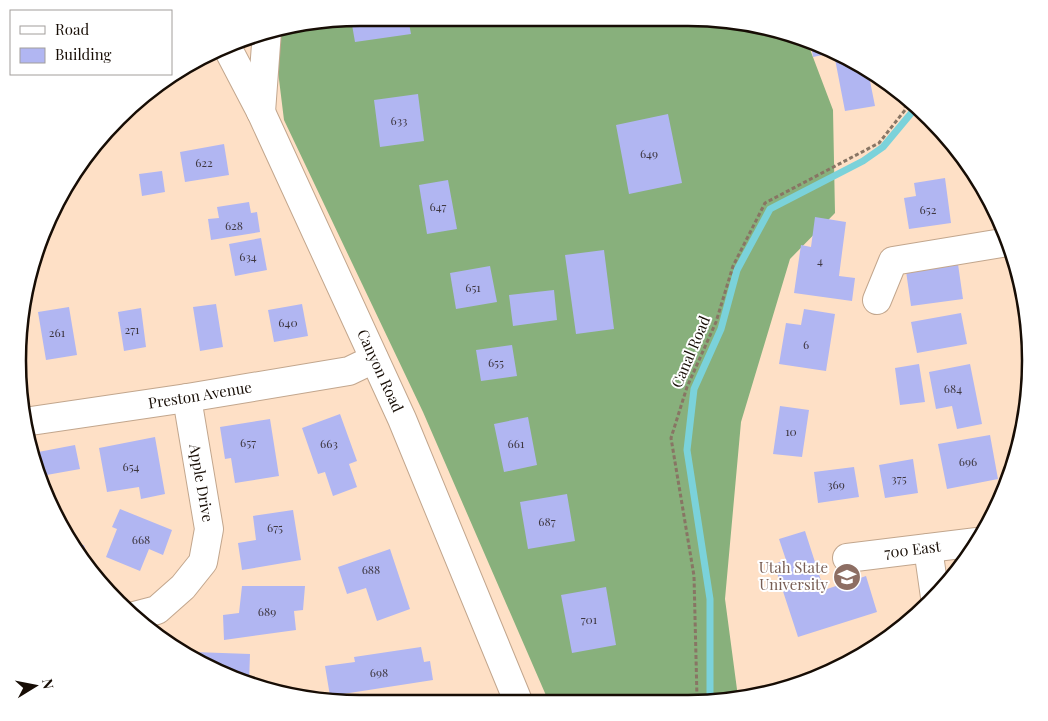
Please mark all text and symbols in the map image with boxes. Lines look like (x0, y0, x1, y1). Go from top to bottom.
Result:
legend (10, 10, 172, 75)
text: Road (55, 19, 89, 39)
text: Building (55, 44, 112, 64)
house number: 633 (390, 112, 408, 128)
house number: 649 (640, 145, 658, 161)
house number: 622 (195, 154, 213, 170)
house number: 647 (430, 198, 447, 214)
house number: 652 (920, 201, 937, 217)
house number: 628 (225, 217, 243, 233)
house number: 634 (239, 248, 257, 264)
house number: 4 (817, 252, 823, 268)
house number: 651 (465, 279, 481, 295)
street label: Canal Road (666, 312, 714, 391)
house number: 640 (278, 314, 298, 330)
house number: 271 (124, 321, 140, 337)
house number: 261 (49, 324, 66, 340)
street label: Canyon Road (353, 326, 409, 415)
house number: 6 (803, 336, 809, 352)
house number: 655 (488, 354, 504, 370)
street label: Preston Avenue (147, 376, 253, 413)
house number: 684 (944, 380, 962, 396)
house number: 10 (785, 423, 797, 439)
house number: 657 (240, 434, 256, 450)
house number: 663 (320, 435, 338, 451)
house number: 661 (508, 435, 525, 451)
street label: Apple Drive (185, 441, 219, 523)
house number: 696 (959, 453, 977, 469)
house number: 654 (122, 458, 140, 474)
house number: 375 (891, 470, 907, 486)
house number: 369 (827, 476, 845, 492)
house number: 687 (538, 513, 556, 529)
house number: 675 (267, 519, 283, 535)
house number: 668 (132, 531, 150, 547)
street label: 700 East (883, 535, 942, 562)
place label: Utah State University (759, 557, 828, 594)
house number: 688 (362, 561, 380, 577)
school or university icon: Utah State University (832, 562, 862, 592)
house number: 689 (258, 603, 276, 619)
house number: 701 (581, 611, 598, 627)
north arrow (10, 661, 60, 711)
house number: 698 (370, 664, 388, 680)
text: N (38, 677, 59, 690)

